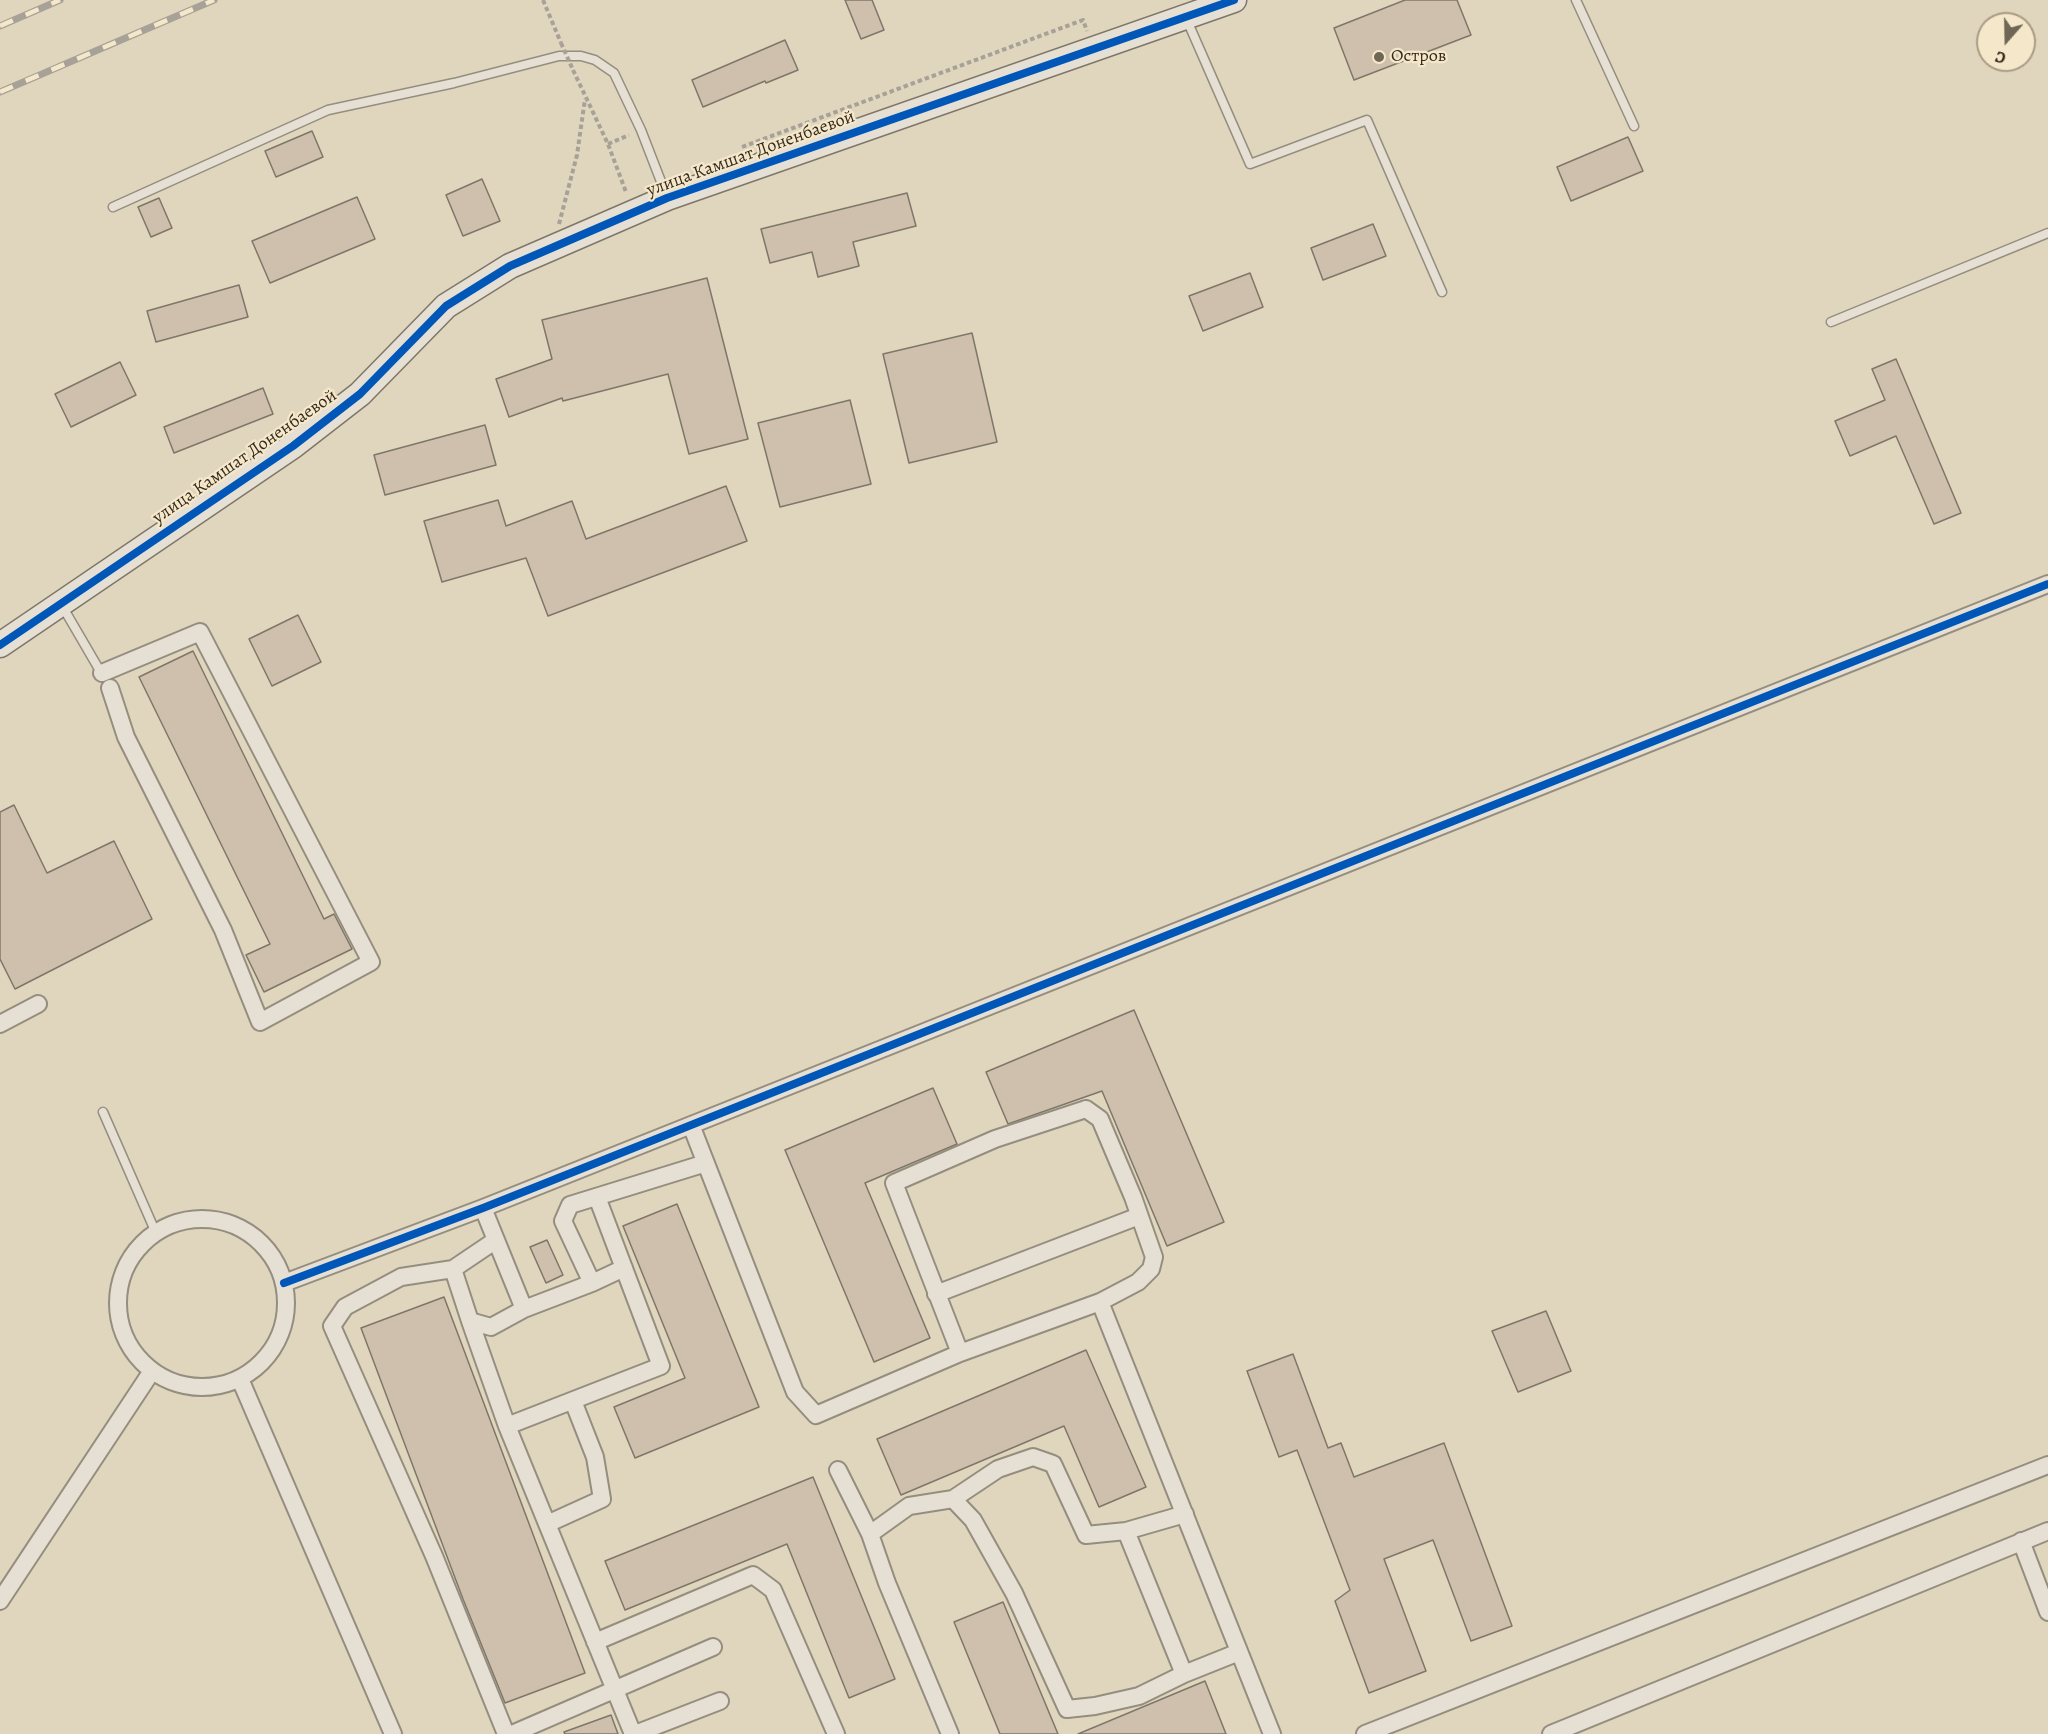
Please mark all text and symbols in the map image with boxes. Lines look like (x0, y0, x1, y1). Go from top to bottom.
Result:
north arrow (1976, 12, 2036, 72)
text: С (1992, 45, 2009, 69)
place label: Остров (1391, 46, 1446, 68)
marker: Остров (1372, 50, 1386, 64)
street label: улица Камшат Доненбаевой (644, 106, 858, 202)
street label: улица Камшат Доненбаевой (149, 385, 341, 529)

